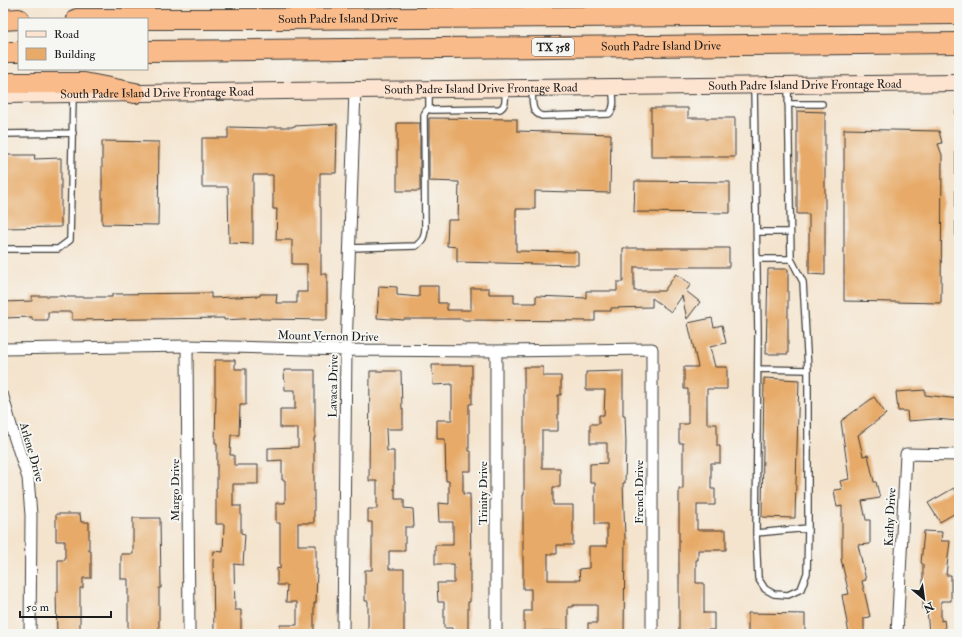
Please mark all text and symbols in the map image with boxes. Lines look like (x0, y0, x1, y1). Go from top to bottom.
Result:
street label: South Padre Island Drive (278, 11, 398, 27)
legend (18, 18, 148, 70)
text: Road (54, 27, 79, 42)
road number: TX 358 (532, 38, 574, 56)
street label: South Padre Island Drive (601, 38, 721, 55)
text: Building (54, 47, 97, 62)
street label: South Padre Island Drive Frontage Road (708, 77, 902, 94)
street label: South Padre Island Drive Frontage Road (384, 80, 578, 98)
street label: South Padre Island Drive Frontage Road (60, 84, 254, 102)
street label: Mount Vernon Drive (277, 328, 379, 345)
street label: Lavaca Drive (325, 354, 342, 418)
street label: Arlene Drive (16, 420, 47, 484)
street label: Margo Drive (168, 459, 183, 521)
street label: French Drive (632, 460, 647, 524)
street label: Trinity Drive (476, 461, 491, 525)
street label: Kathy Drive (881, 487, 900, 547)
north arrow (904, 579, 944, 619)
scale bar (20, 593, 111, 619)
text: N (920, 599, 937, 616)
text: 50 m (26, 600, 50, 615)

